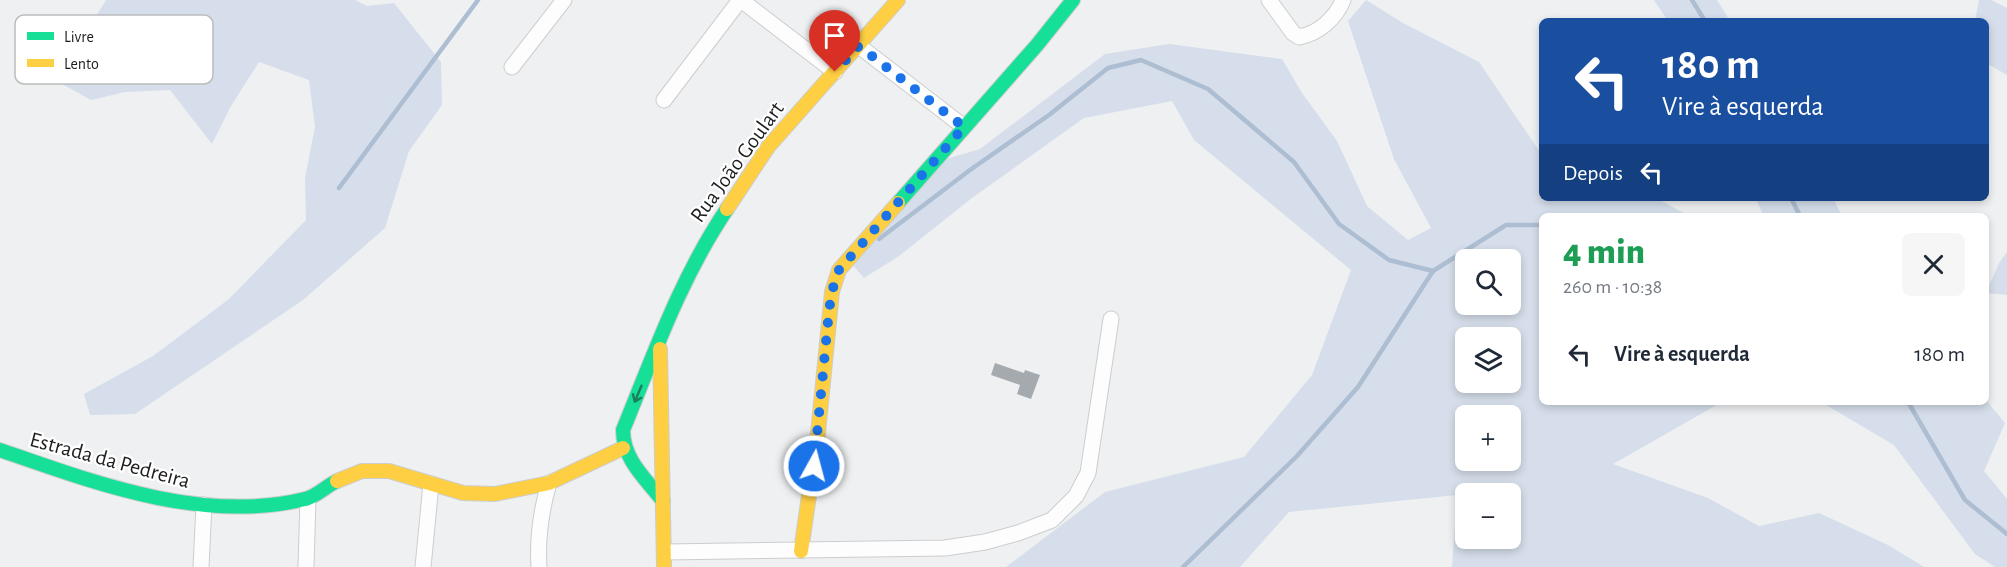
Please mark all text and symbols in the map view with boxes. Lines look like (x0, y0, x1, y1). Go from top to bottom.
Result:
pin (809, 10, 860, 72)
legend (15, 15, 213, 84)
icon: arrive (818, 19, 851, 52)
text: Livre (64, 29, 94, 45)
icon: left (1563, 42, 1641, 120)
text: 180 m (1662, 44, 1760, 86)
text: Lento (64, 56, 99, 72)
text: Vire à esquerda (1662, 93, 1824, 120)
street label: Rua João Goulart (686, 98, 788, 226)
icon: left (1635, 156, 1668, 189)
text: Depois (1563, 162, 1623, 184)
button: close (1902, 233, 1965, 296)
text: 4 min (1563, 234, 1645, 270)
map controls (1455, 249, 1521, 549)
button: search (1455, 249, 1521, 315)
text: 260 m · 10:38 (1563, 277, 1662, 297)
button: layers (1455, 327, 1521, 393)
icon: left (1563, 338, 1596, 371)
text: Vire à esquerda (1614, 343, 1750, 365)
text: 180 m (1914, 343, 1965, 365)
one-way arrow (632, 384, 643, 402)
button: + (1455, 405, 1521, 471)
street label: Estrada da Pedreira (28, 428, 192, 492)
position arrow (782, 434, 846, 498)
button: − (1455, 483, 1521, 549)

